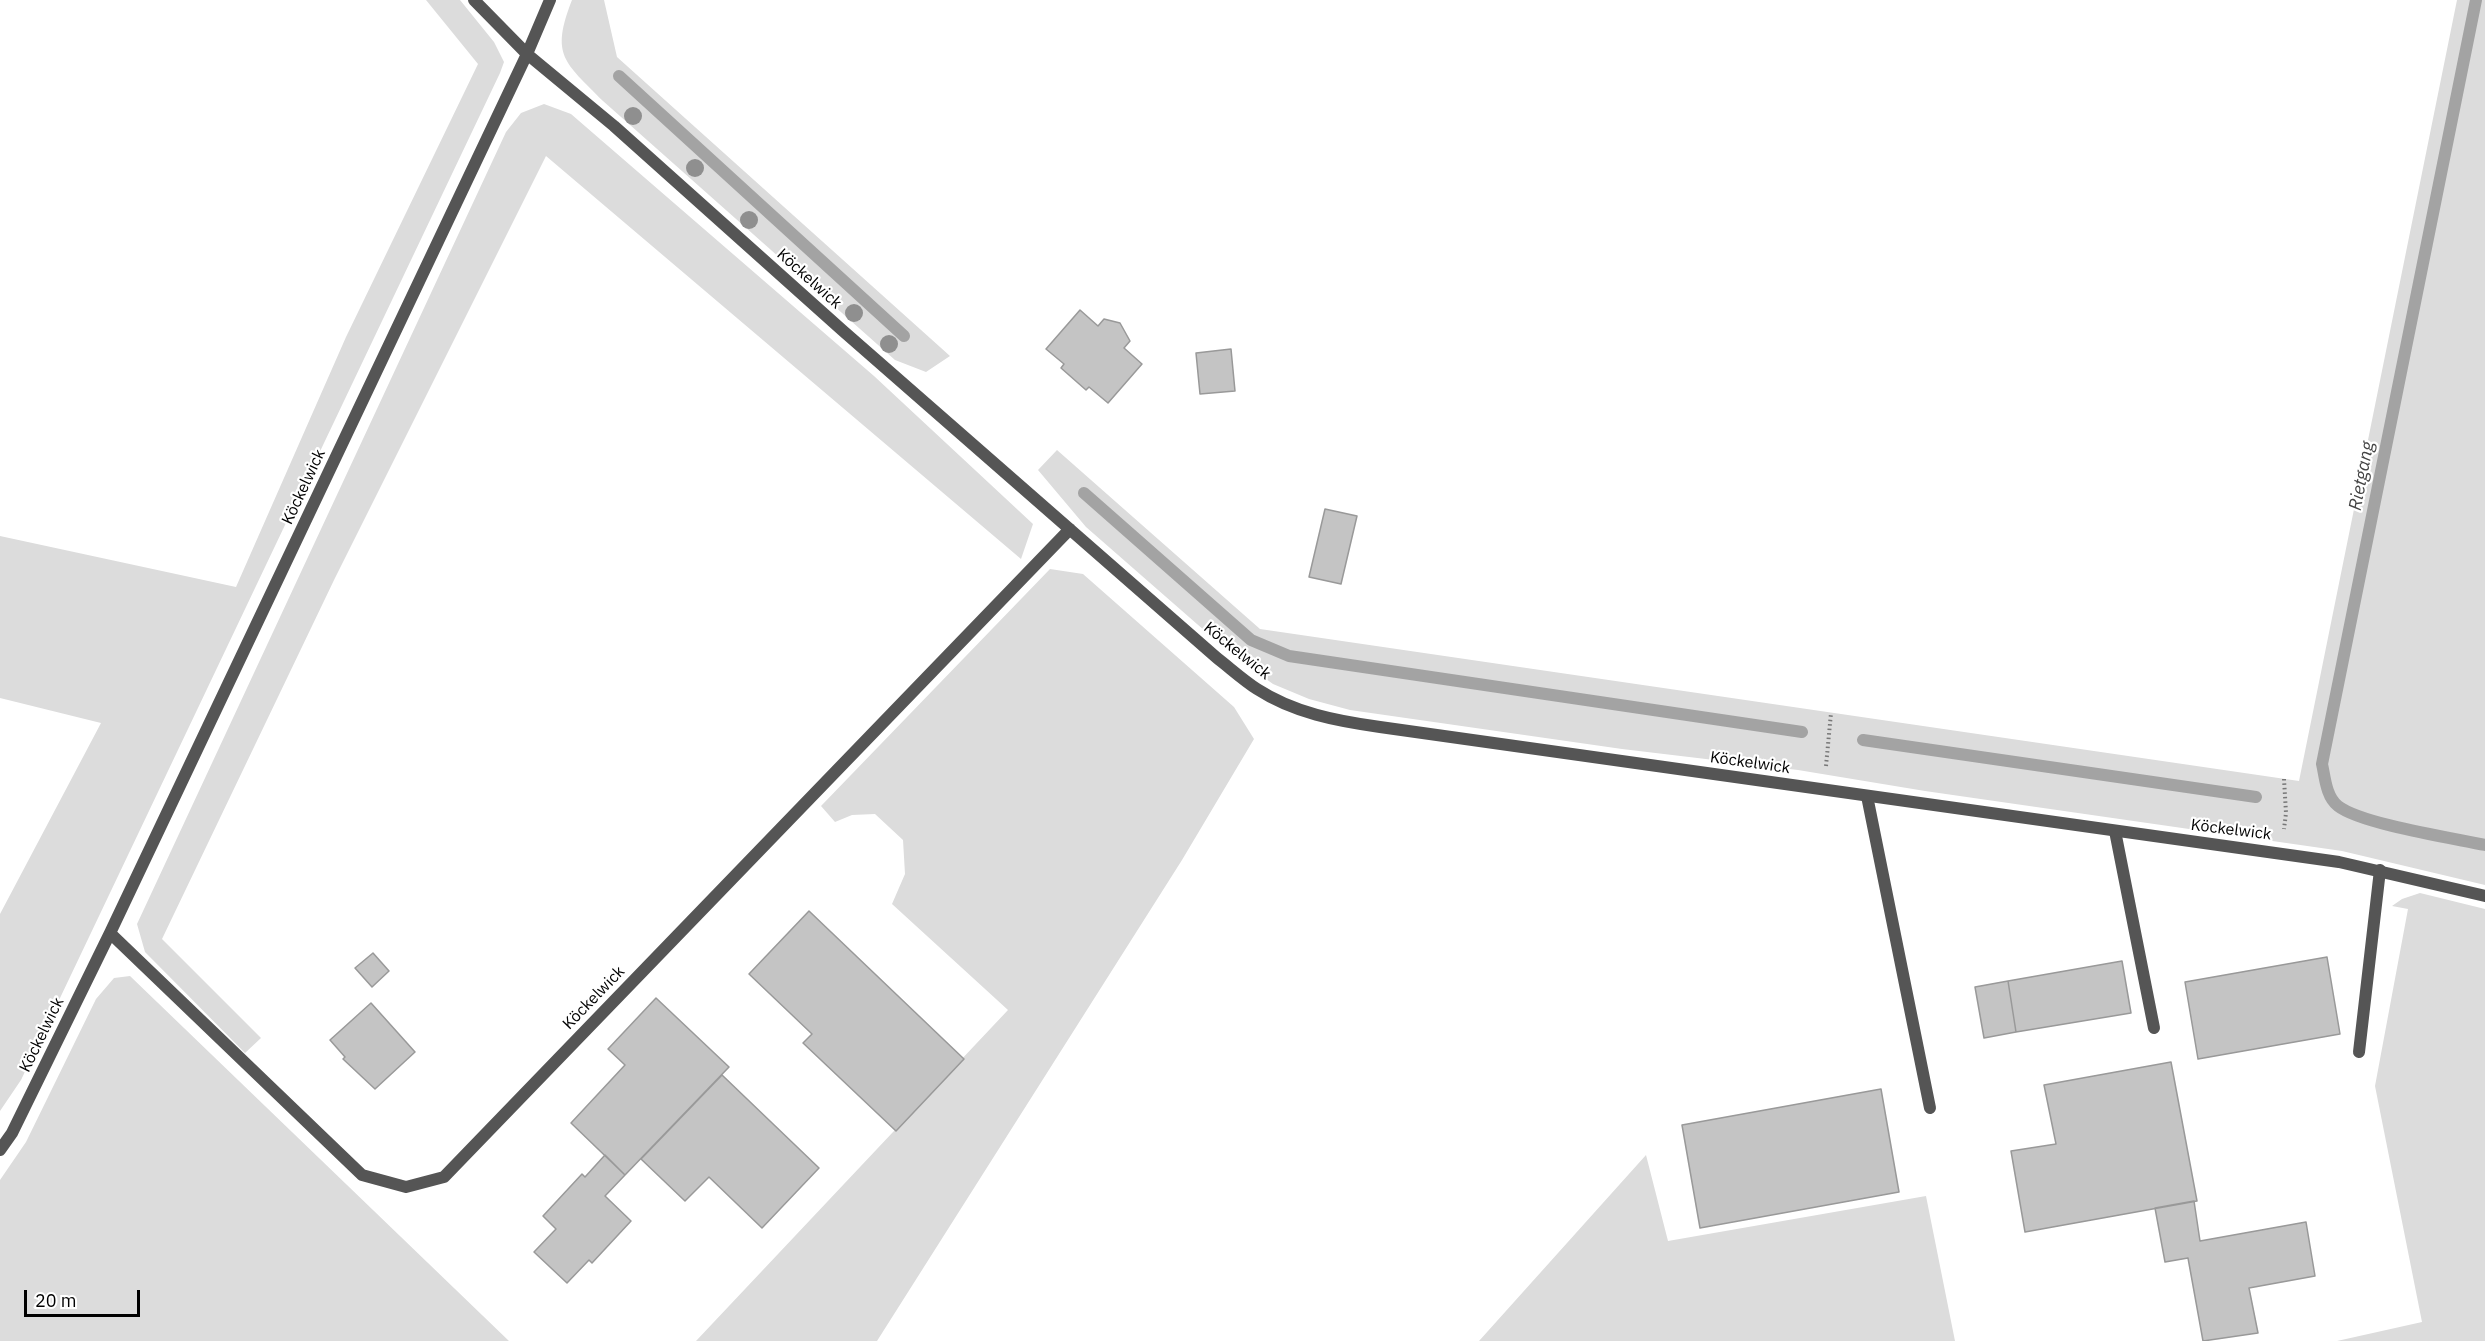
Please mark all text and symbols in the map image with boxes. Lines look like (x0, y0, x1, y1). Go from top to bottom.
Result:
street label: Köckelwick (773, 245, 845, 313)
water label: Rietgang (2345, 440, 2379, 512)
street label: Köckelwick (278, 446, 330, 528)
street label: Köckelwick (1200, 618, 1274, 684)
street label: Köckelwick (1709, 748, 1791, 778)
street label: Köckelwick (2190, 816, 2272, 844)
street label: Köckelwick (559, 962, 629, 1034)
street label: Köckelwick (16, 995, 68, 1075)
scale bar (27, 1278, 142, 1316)
text: 20 m (35, 1289, 77, 1312)

